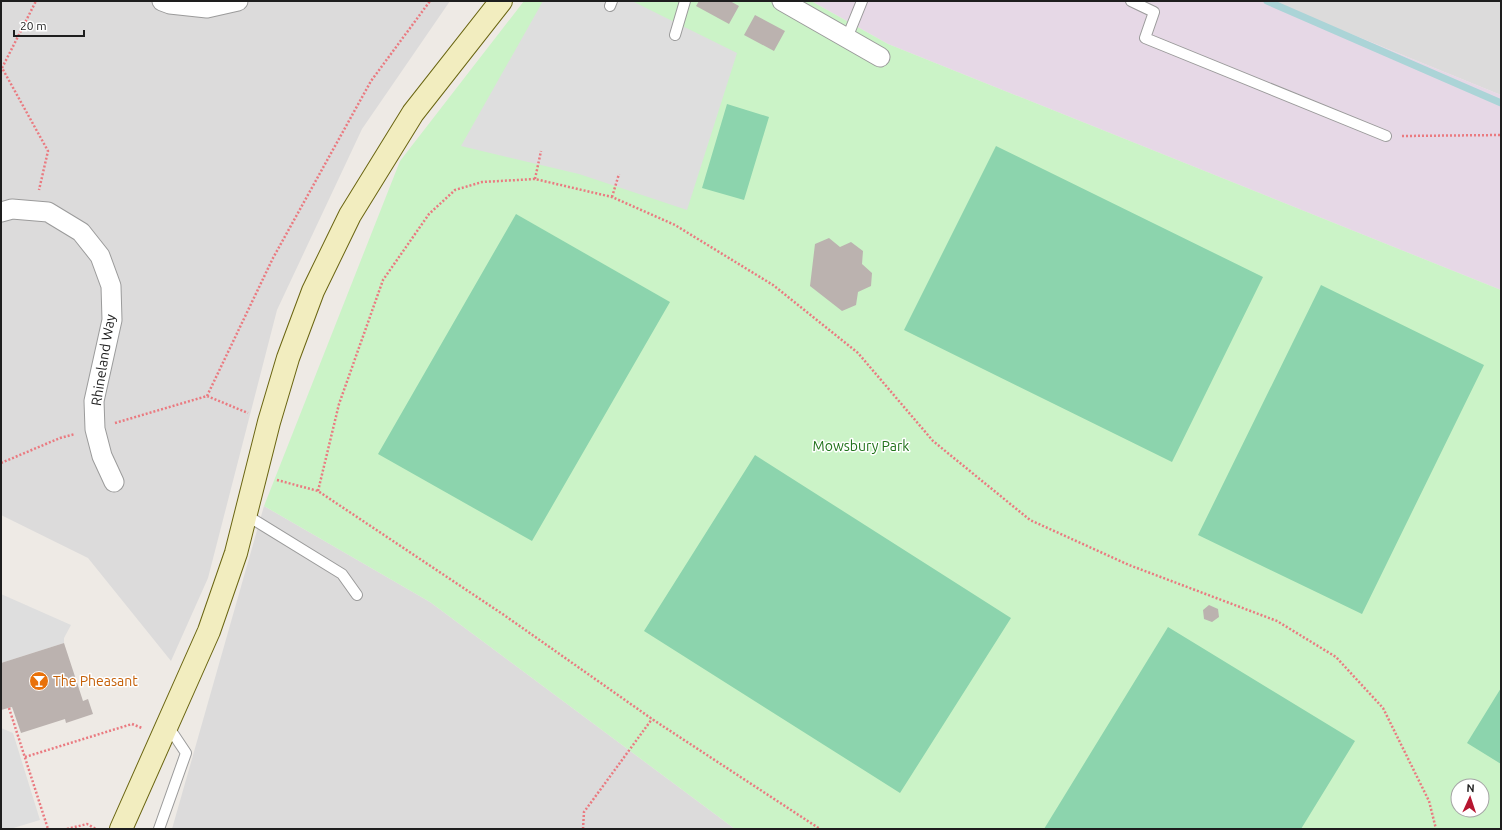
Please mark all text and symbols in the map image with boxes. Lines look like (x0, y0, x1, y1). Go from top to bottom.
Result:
scale bar (14, 12, 84, 38)
text: 20 m (20, 19, 47, 32)
street label: Rhineland Way (88, 313, 118, 407)
park label: Mowsbury Park (813, 438, 909, 454)
bar icon: The Pheasant (28, 670, 50, 692)
place label: The Pheasant (53, 673, 138, 689)
north arrow (1450, 778, 1490, 818)
text: N (1466, 782, 1475, 794)

